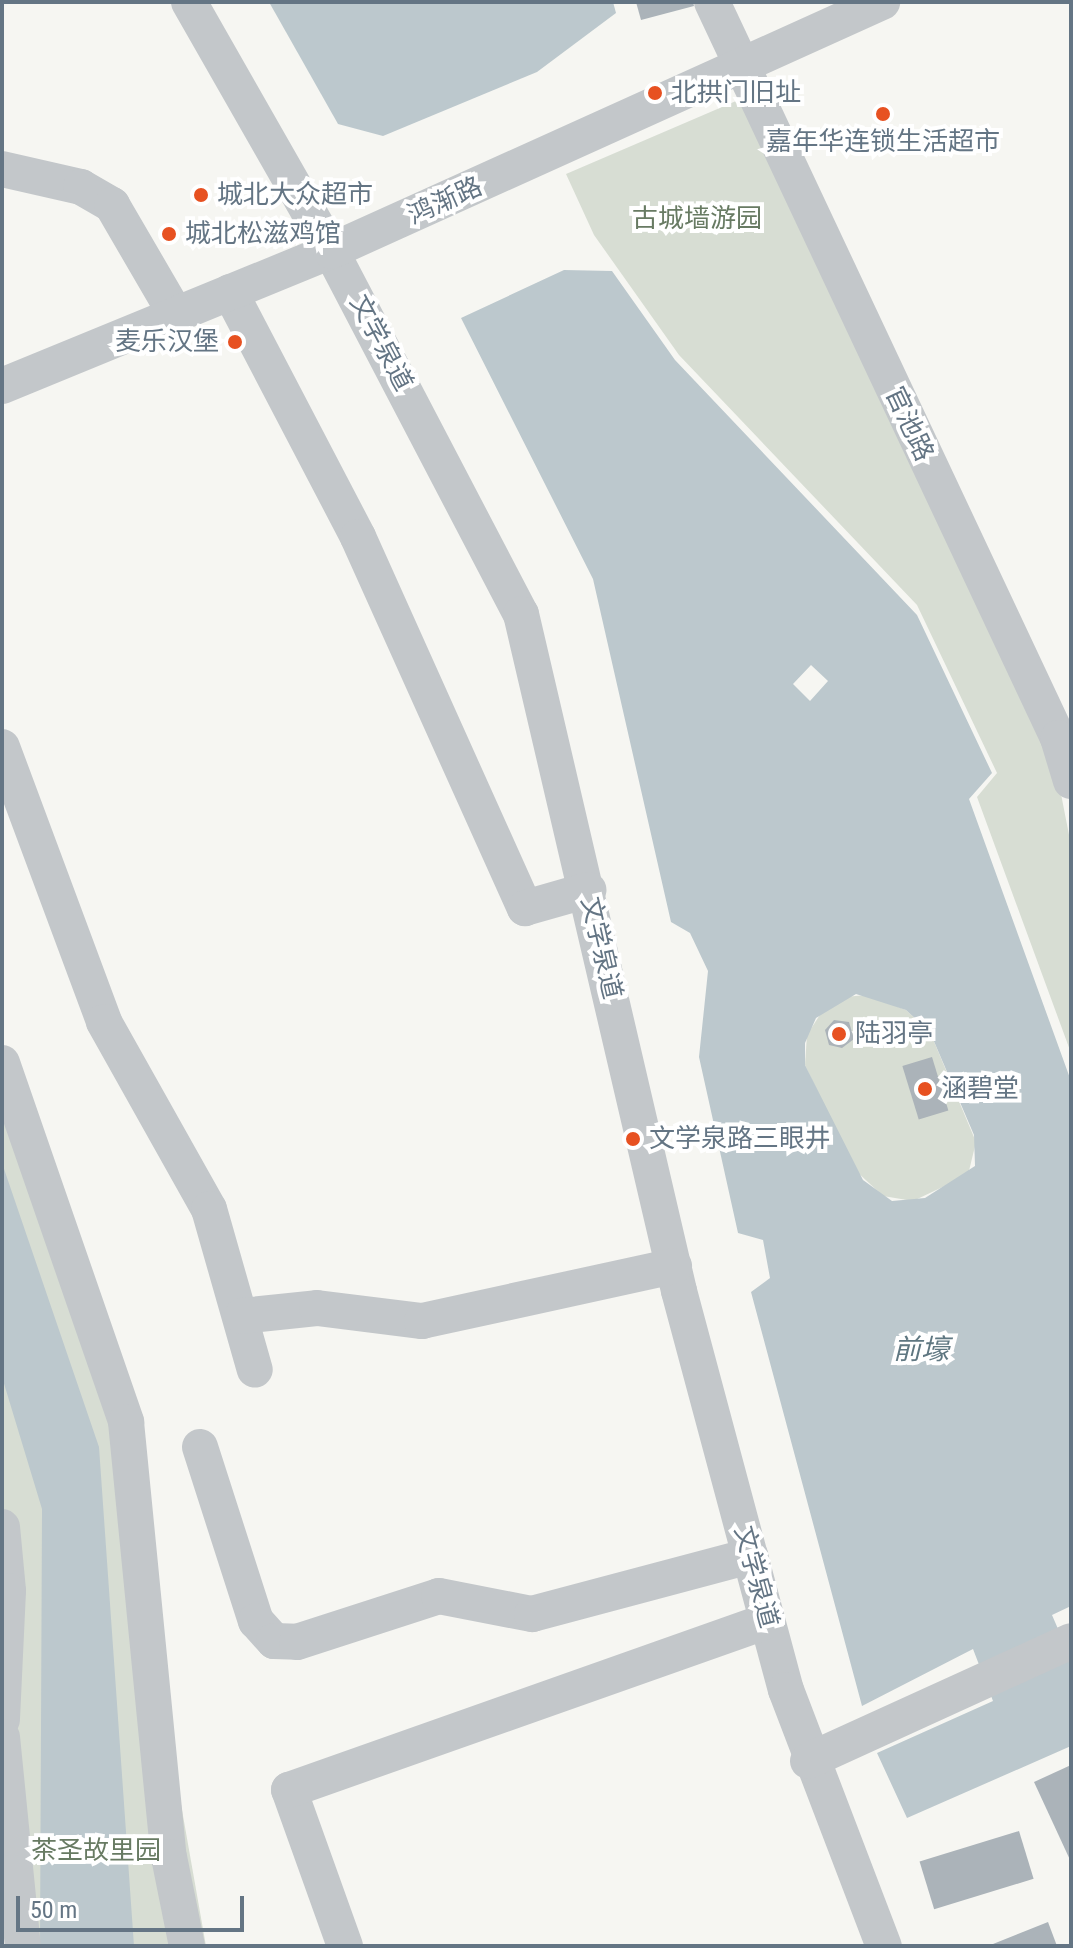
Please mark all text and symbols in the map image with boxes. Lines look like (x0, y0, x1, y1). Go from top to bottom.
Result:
place label: 北拱门旧址 (671, 77, 801, 109)
marker: 北拱门旧址 (646, 84, 664, 102)
marker: 嘉年华连锁生活超市 (874, 105, 892, 123)
place label: 嘉年华连锁生活超市 (766, 126, 1000, 158)
street label: 鸿渐路 (403, 171, 487, 231)
place label: 城北大众超市 (217, 179, 373, 211)
marker: 城北大众超市 (192, 186, 210, 204)
park label: 古城墙游园 (632, 203, 762, 235)
place label: 城北松滋鸡馆 (185, 218, 341, 250)
marker: 城北松滋鸡馆 (160, 225, 178, 243)
street label: 文学泉道 (343, 290, 419, 396)
place label: 麦乐汉堡 (115, 326, 219, 358)
marker: 麦乐汉堡 (226, 333, 244, 351)
street label: 官池路 (878, 382, 940, 466)
street label: 文学泉道 (574, 894, 628, 1002)
place label: 陆羽亭 (855, 1018, 933, 1050)
marker: 陆羽亭 (830, 1025, 848, 1043)
place label: 涵碧堂 (941, 1073, 1019, 1105)
marker: 涵碧堂 (916, 1080, 934, 1098)
place label: 文学泉路三眼井 (649, 1123, 831, 1155)
marker: 文学泉路三眼井 (624, 1130, 642, 1148)
water label: 前壕 (893, 1333, 949, 1367)
street label: 文学泉道 (727, 1523, 785, 1631)
park label: 茶圣故里园 (31, 1835, 161, 1867)
scale bar (20, 1880, 248, 1930)
text: 50 m (30, 1896, 77, 1924)

